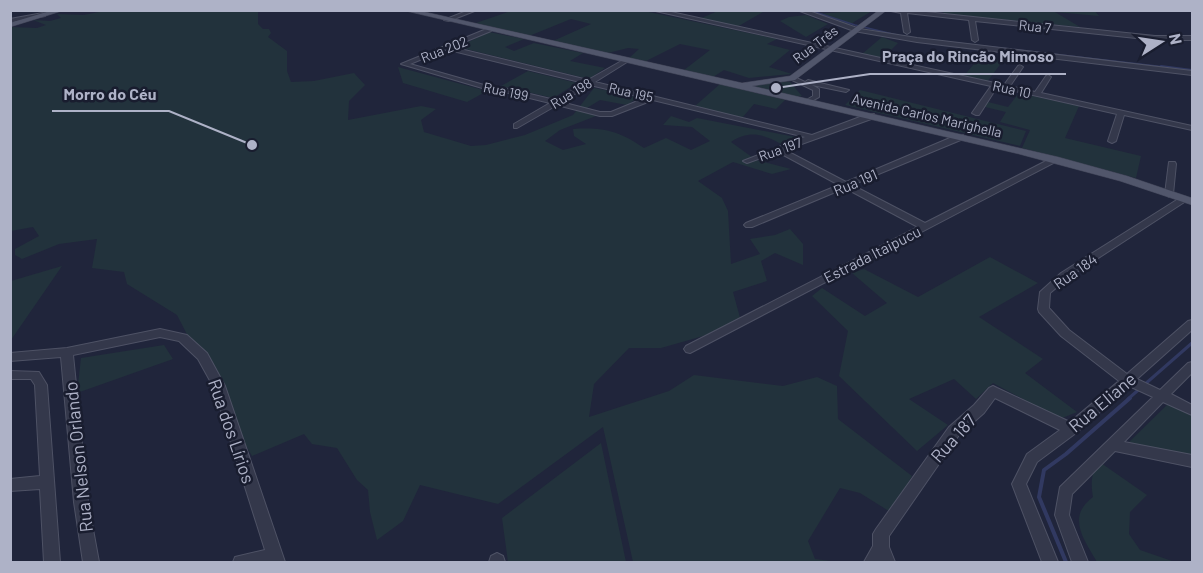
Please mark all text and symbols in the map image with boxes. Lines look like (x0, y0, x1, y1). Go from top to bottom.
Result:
north arrow (1131, 12, 1191, 72)
street label: Rua 7 (1018, 16, 1052, 36)
street label: Rua Três (789, 21, 841, 67)
street label: Rua 202 (418, 32, 470, 66)
text: N (1166, 32, 1187, 46)
callout: Praça do Rincão Mimoso (870, 40, 1066, 74)
text: Praça do Rincão Mimoso (882, 46, 1054, 65)
street label: Rua 198 (547, 74, 595, 112)
callout: Morro do Céu (52, 77, 169, 111)
street label: Rua 10 (991, 77, 1033, 101)
street label: Rua 199 (482, 78, 530, 104)
street label: Rua 195 (607, 79, 655, 105)
text: Morro do Céu (64, 84, 156, 103)
street label: Avenida Carlos Marighella (850, 89, 1004, 141)
street label: Rua 197 (756, 133, 804, 165)
street label: Rua 191 (830, 165, 880, 199)
street label: Estrada Itaipucu (820, 222, 924, 286)
street label: Rua 184 (1050, 250, 1100, 292)
street label: Rua Eliane (1064, 367, 1140, 437)
street label: Rua dos Lírios (204, 376, 260, 486)
street label: Rua Nelson Orlando (59, 381, 97, 533)
street label: Rua 187 (926, 409, 981, 467)

